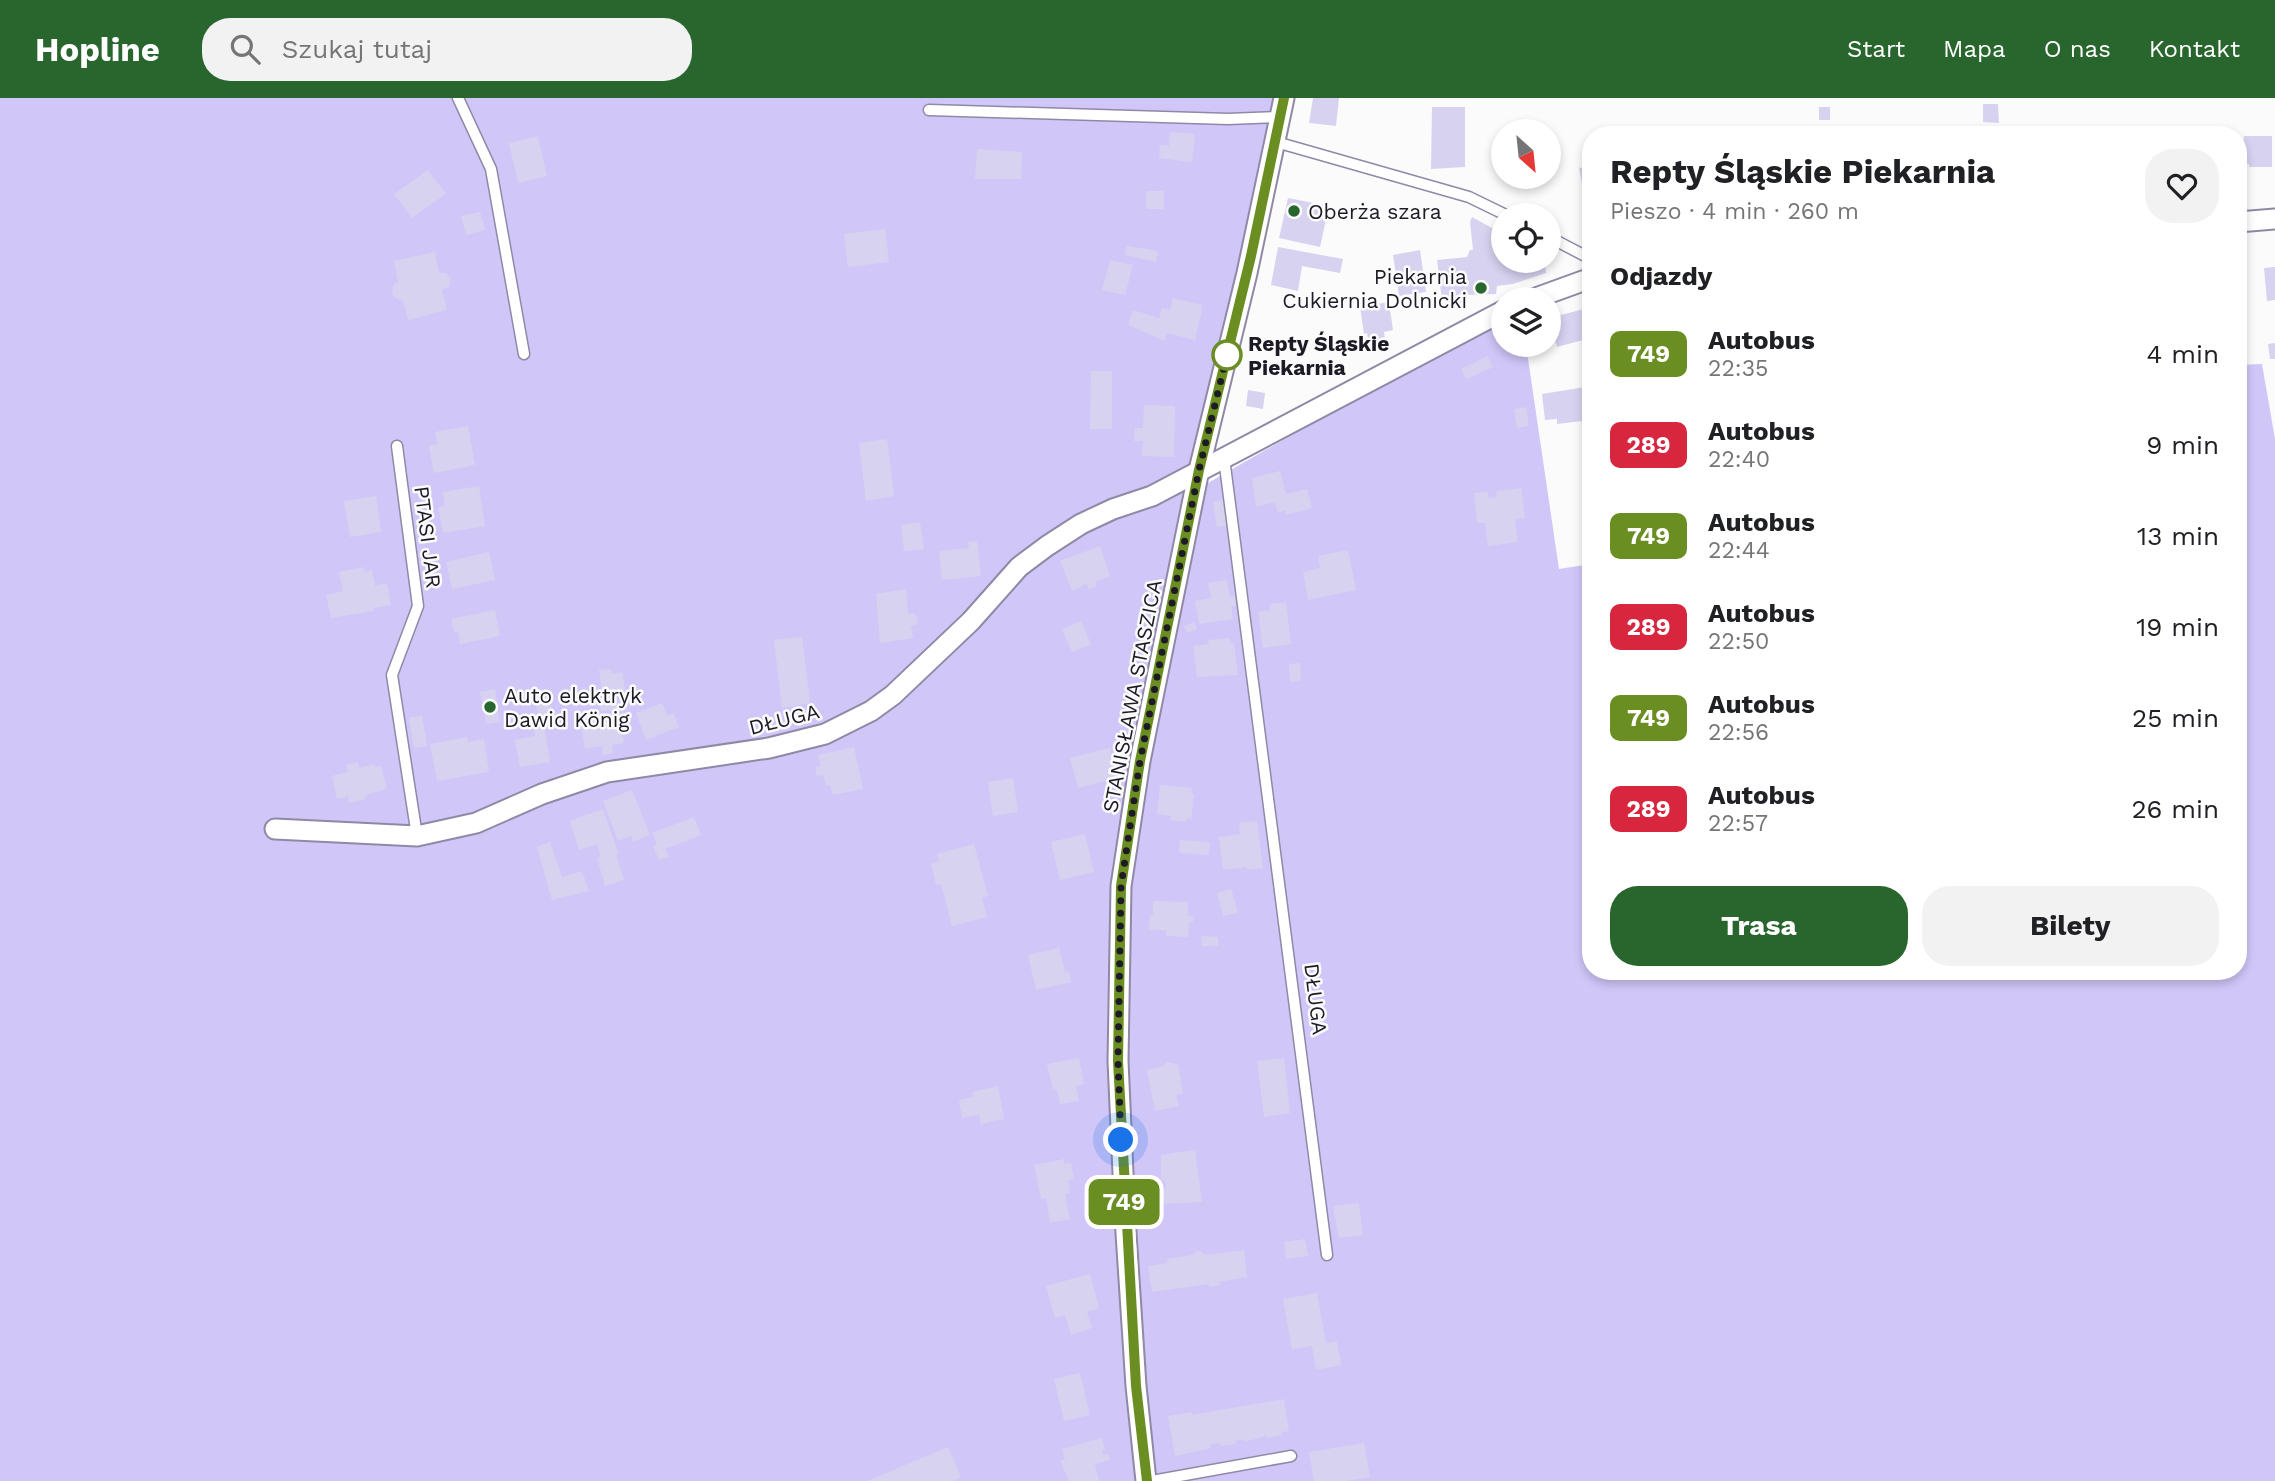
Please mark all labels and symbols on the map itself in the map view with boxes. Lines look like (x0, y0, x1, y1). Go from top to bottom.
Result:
north arrow (1491, 119, 1561, 189)
place label: Oberża szara (1308, 199, 1442, 224)
marker: Oberża szara (1286, 203, 1302, 219)
place label: Piekarnia Cukiernia Dolnicki (1282, 264, 1467, 313)
marker: Piekarnia Cukiernia Dolnicki (1473, 280, 1489, 296)
place label: Repty Śląskie Piekarnia (1248, 331, 1389, 380)
marker: Repty Śląskie Piekarnia (1212, 340, 1242, 370)
street label: PTASI JAR (409, 484, 447, 590)
street label: STANISŁAWA STASZICA (1097, 577, 1167, 815)
place label: Auto elektryk Dawid König (504, 683, 642, 732)
street label: DŁUGA (746, 698, 822, 740)
marker: Auto elektryk Dawid König (482, 699, 498, 715)
street label: DŁUGA (1299, 962, 1333, 1036)
your location (1103, 1122, 1138, 1157)
line badge: 749 (1084, 1179, 1164, 1225)

